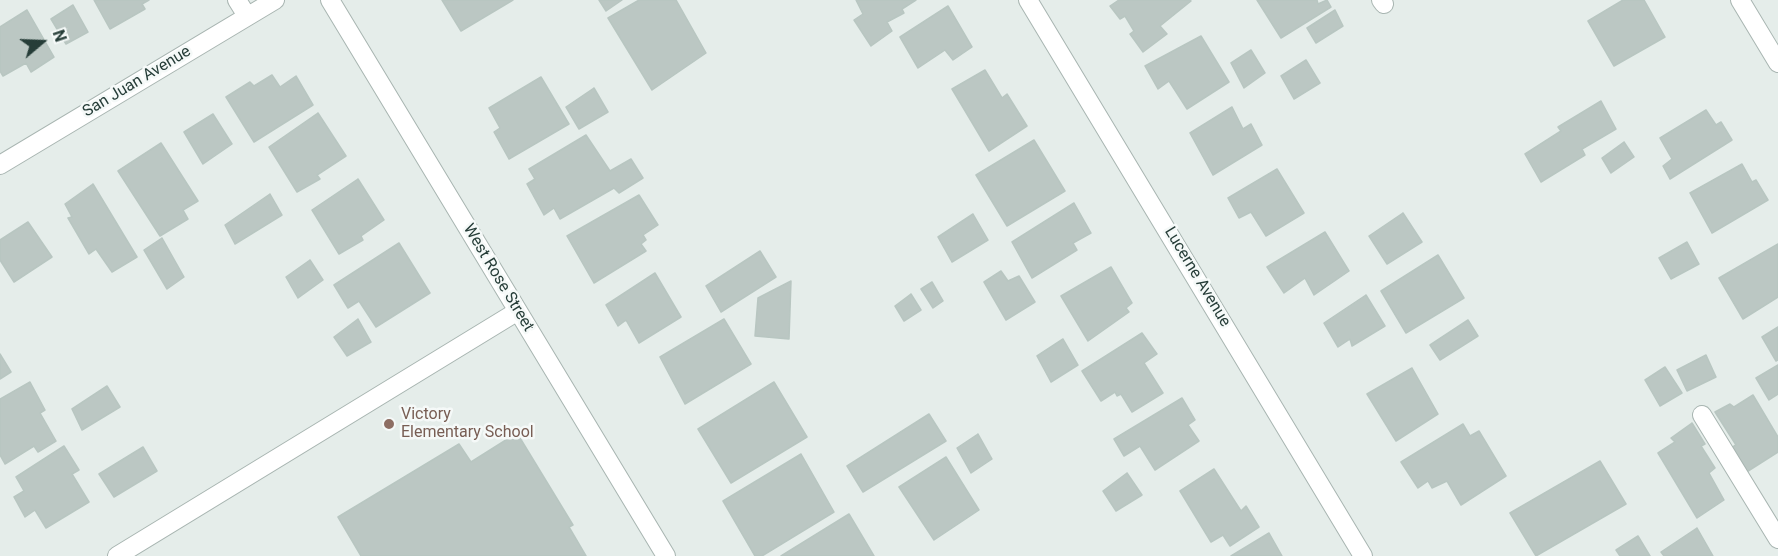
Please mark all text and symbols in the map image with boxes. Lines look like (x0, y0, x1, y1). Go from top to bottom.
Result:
north arrow (12, 12, 72, 72)
text: N (49, 28, 70, 44)
street label: San Juan Avenue (80, 42, 194, 122)
street label: West Rose Street (458, 221, 538, 335)
street label: Lucerne Avenue (1160, 224, 1234, 330)
place label: Victory Elementary School (401, 405, 534, 443)
marker: Victory Elementary School (382, 417, 396, 431)

